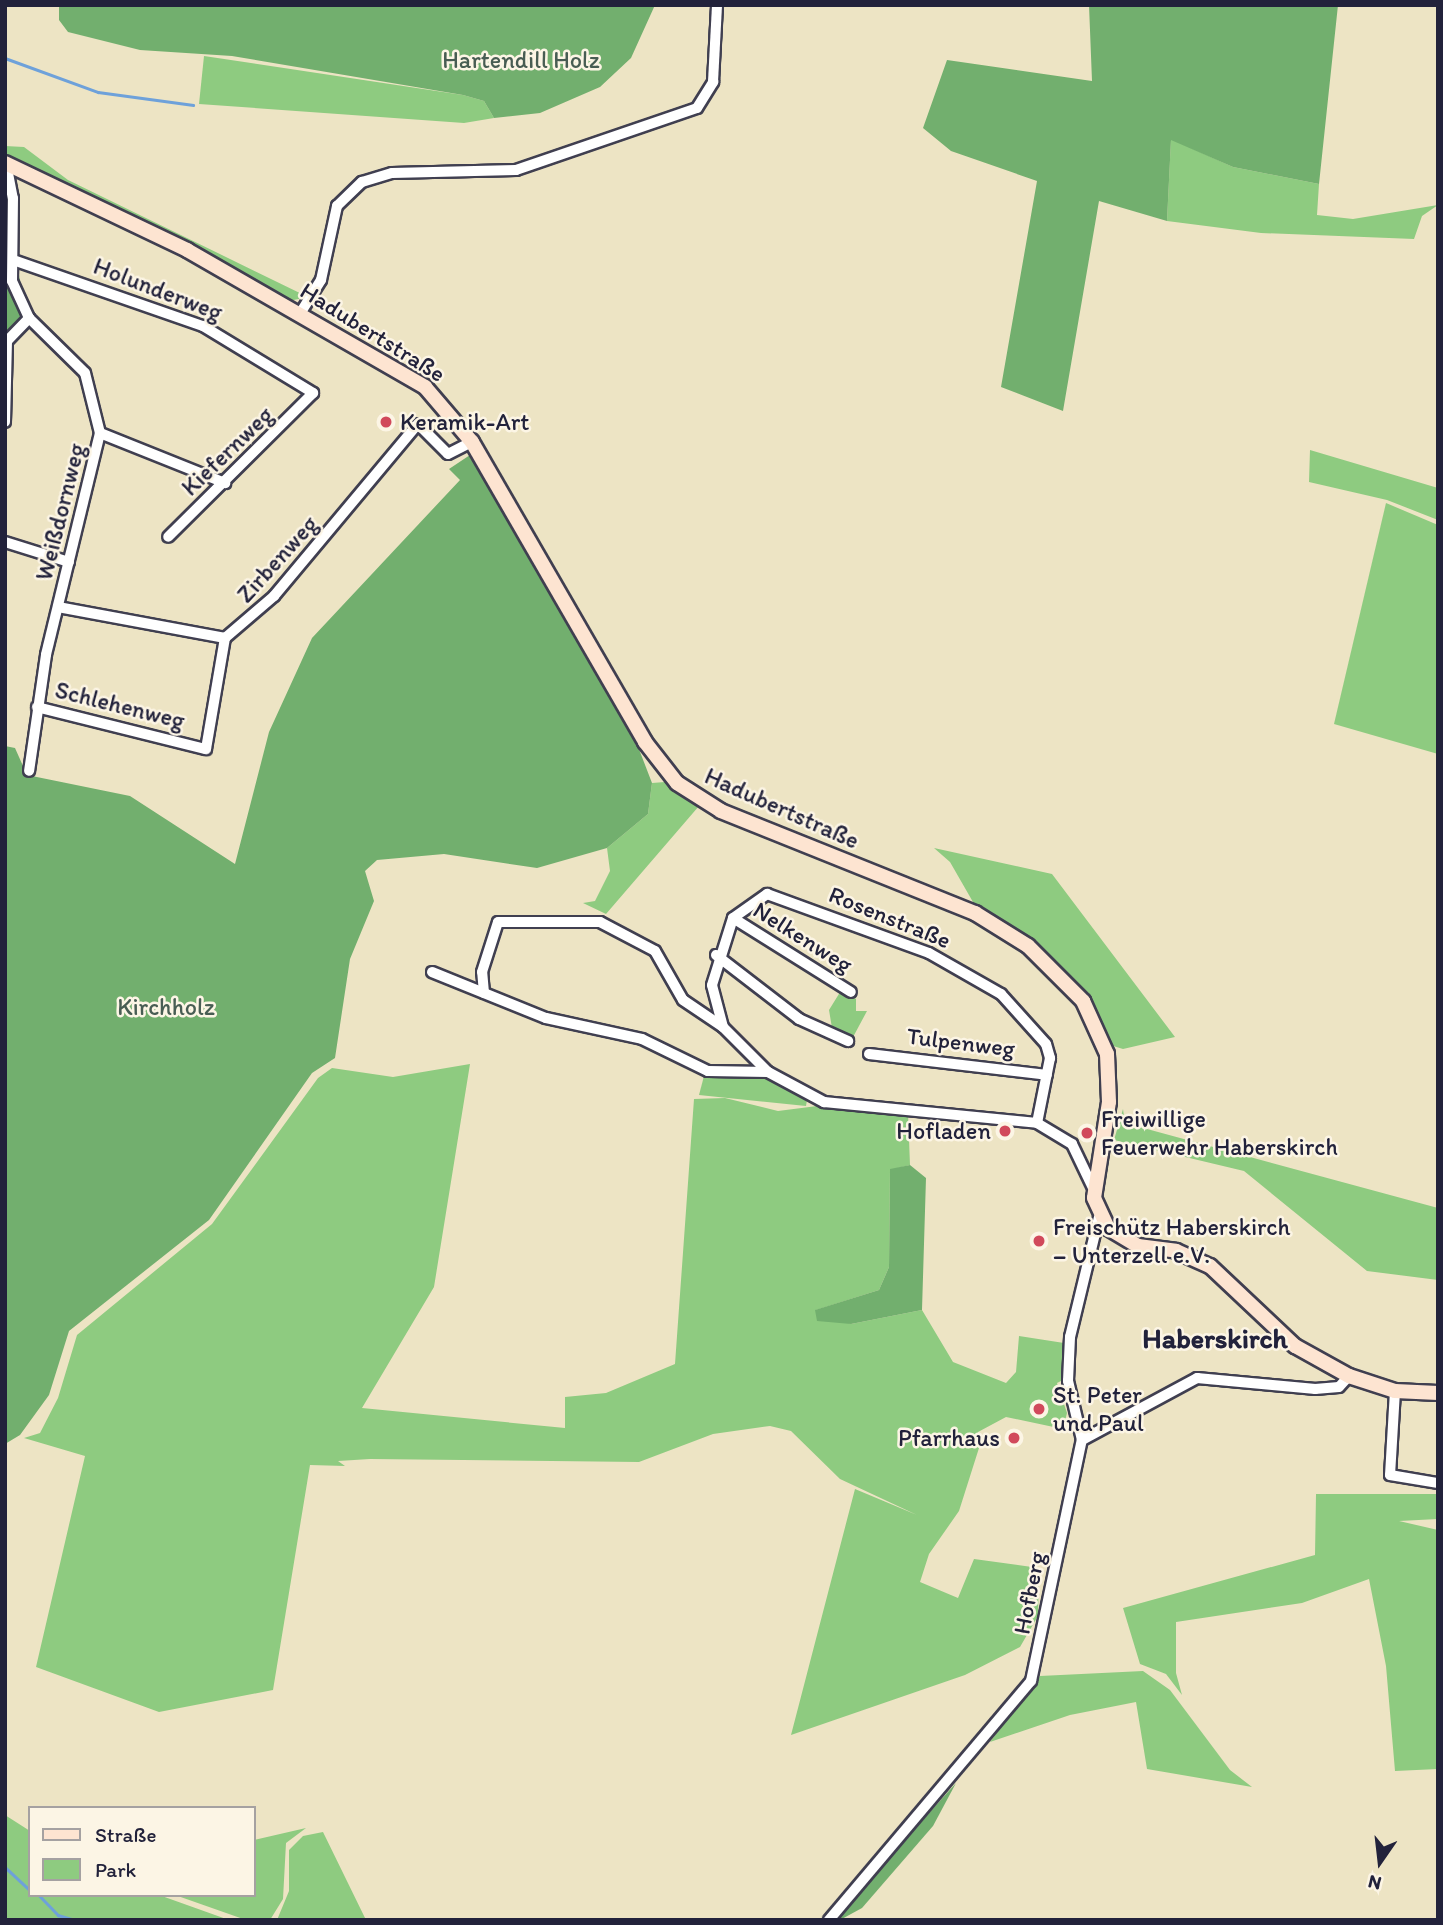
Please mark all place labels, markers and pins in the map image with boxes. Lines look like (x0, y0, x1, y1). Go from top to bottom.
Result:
place label: Keramik-Art (400, 408, 529, 436)
marker: Keramik-Art (378, 414, 394, 430)
place label: Freiwillige Feuerwehr Haberskirch (1101, 1105, 1338, 1161)
place label: Hofladen (896, 1117, 991, 1145)
marker: Hofladen (997, 1123, 1013, 1139)
marker: Freiwillige Feuerwehr Haberskirch (1079, 1125, 1095, 1141)
place label: Freischütz Haberskirch – Unterzell e.V. (1053, 1213, 1290, 1269)
marker: Freischütz Haberskirch – Unterzell e.V. (1031, 1233, 1047, 1249)
place label: St. Peter und Paul (1053, 1381, 1143, 1437)
marker: St. Peter und Paul (1031, 1401, 1047, 1417)
place label: Pfarrhaus (898, 1424, 1000, 1452)
marker: Pfarrhaus (1006, 1430, 1022, 1446)

